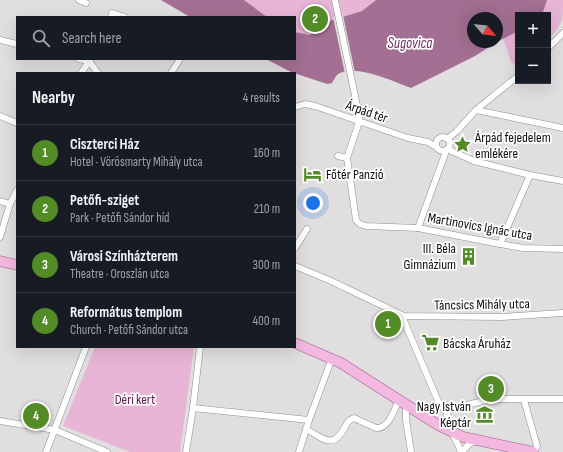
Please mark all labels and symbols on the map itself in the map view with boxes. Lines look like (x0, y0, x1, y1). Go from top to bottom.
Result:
pin: 2 (302, 4, 328, 34)
north arrow (467, 12, 503, 48)
water label: Sugovica (388, 34, 432, 53)
street label: Árpád tér (343, 96, 390, 127)
place label: Árpád fejedelem emlékére (474, 129, 551, 162)
place icon: Árpád fejedelem emlékére (452, 135, 472, 155)
hotel icon: Főtér Panzió (303, 164, 323, 184)
place label: Főtér Panzió (326, 166, 384, 183)
your location (303, 193, 323, 213)
street label: Martinovics Ignác utca (426, 209, 533, 244)
place label: III. Béla Gimnázium (404, 240, 456, 273)
building icon: III. Béla Gimnázium (459, 246, 479, 266)
street label: Táncsics Mihály utca (434, 295, 530, 314)
pin: 1 (375, 309, 401, 339)
supermarket icon: Bácska Áruház (420, 333, 440, 353)
place label: Bácska Áruház (443, 335, 511, 352)
pin: 3 (478, 374, 504, 404)
park label: Déri kert (115, 391, 155, 408)
place label: Nagy István Képtár (417, 398, 471, 431)
pin: 4 (23, 401, 49, 431)
museum icon: Nagy István Képtár (474, 404, 494, 424)

